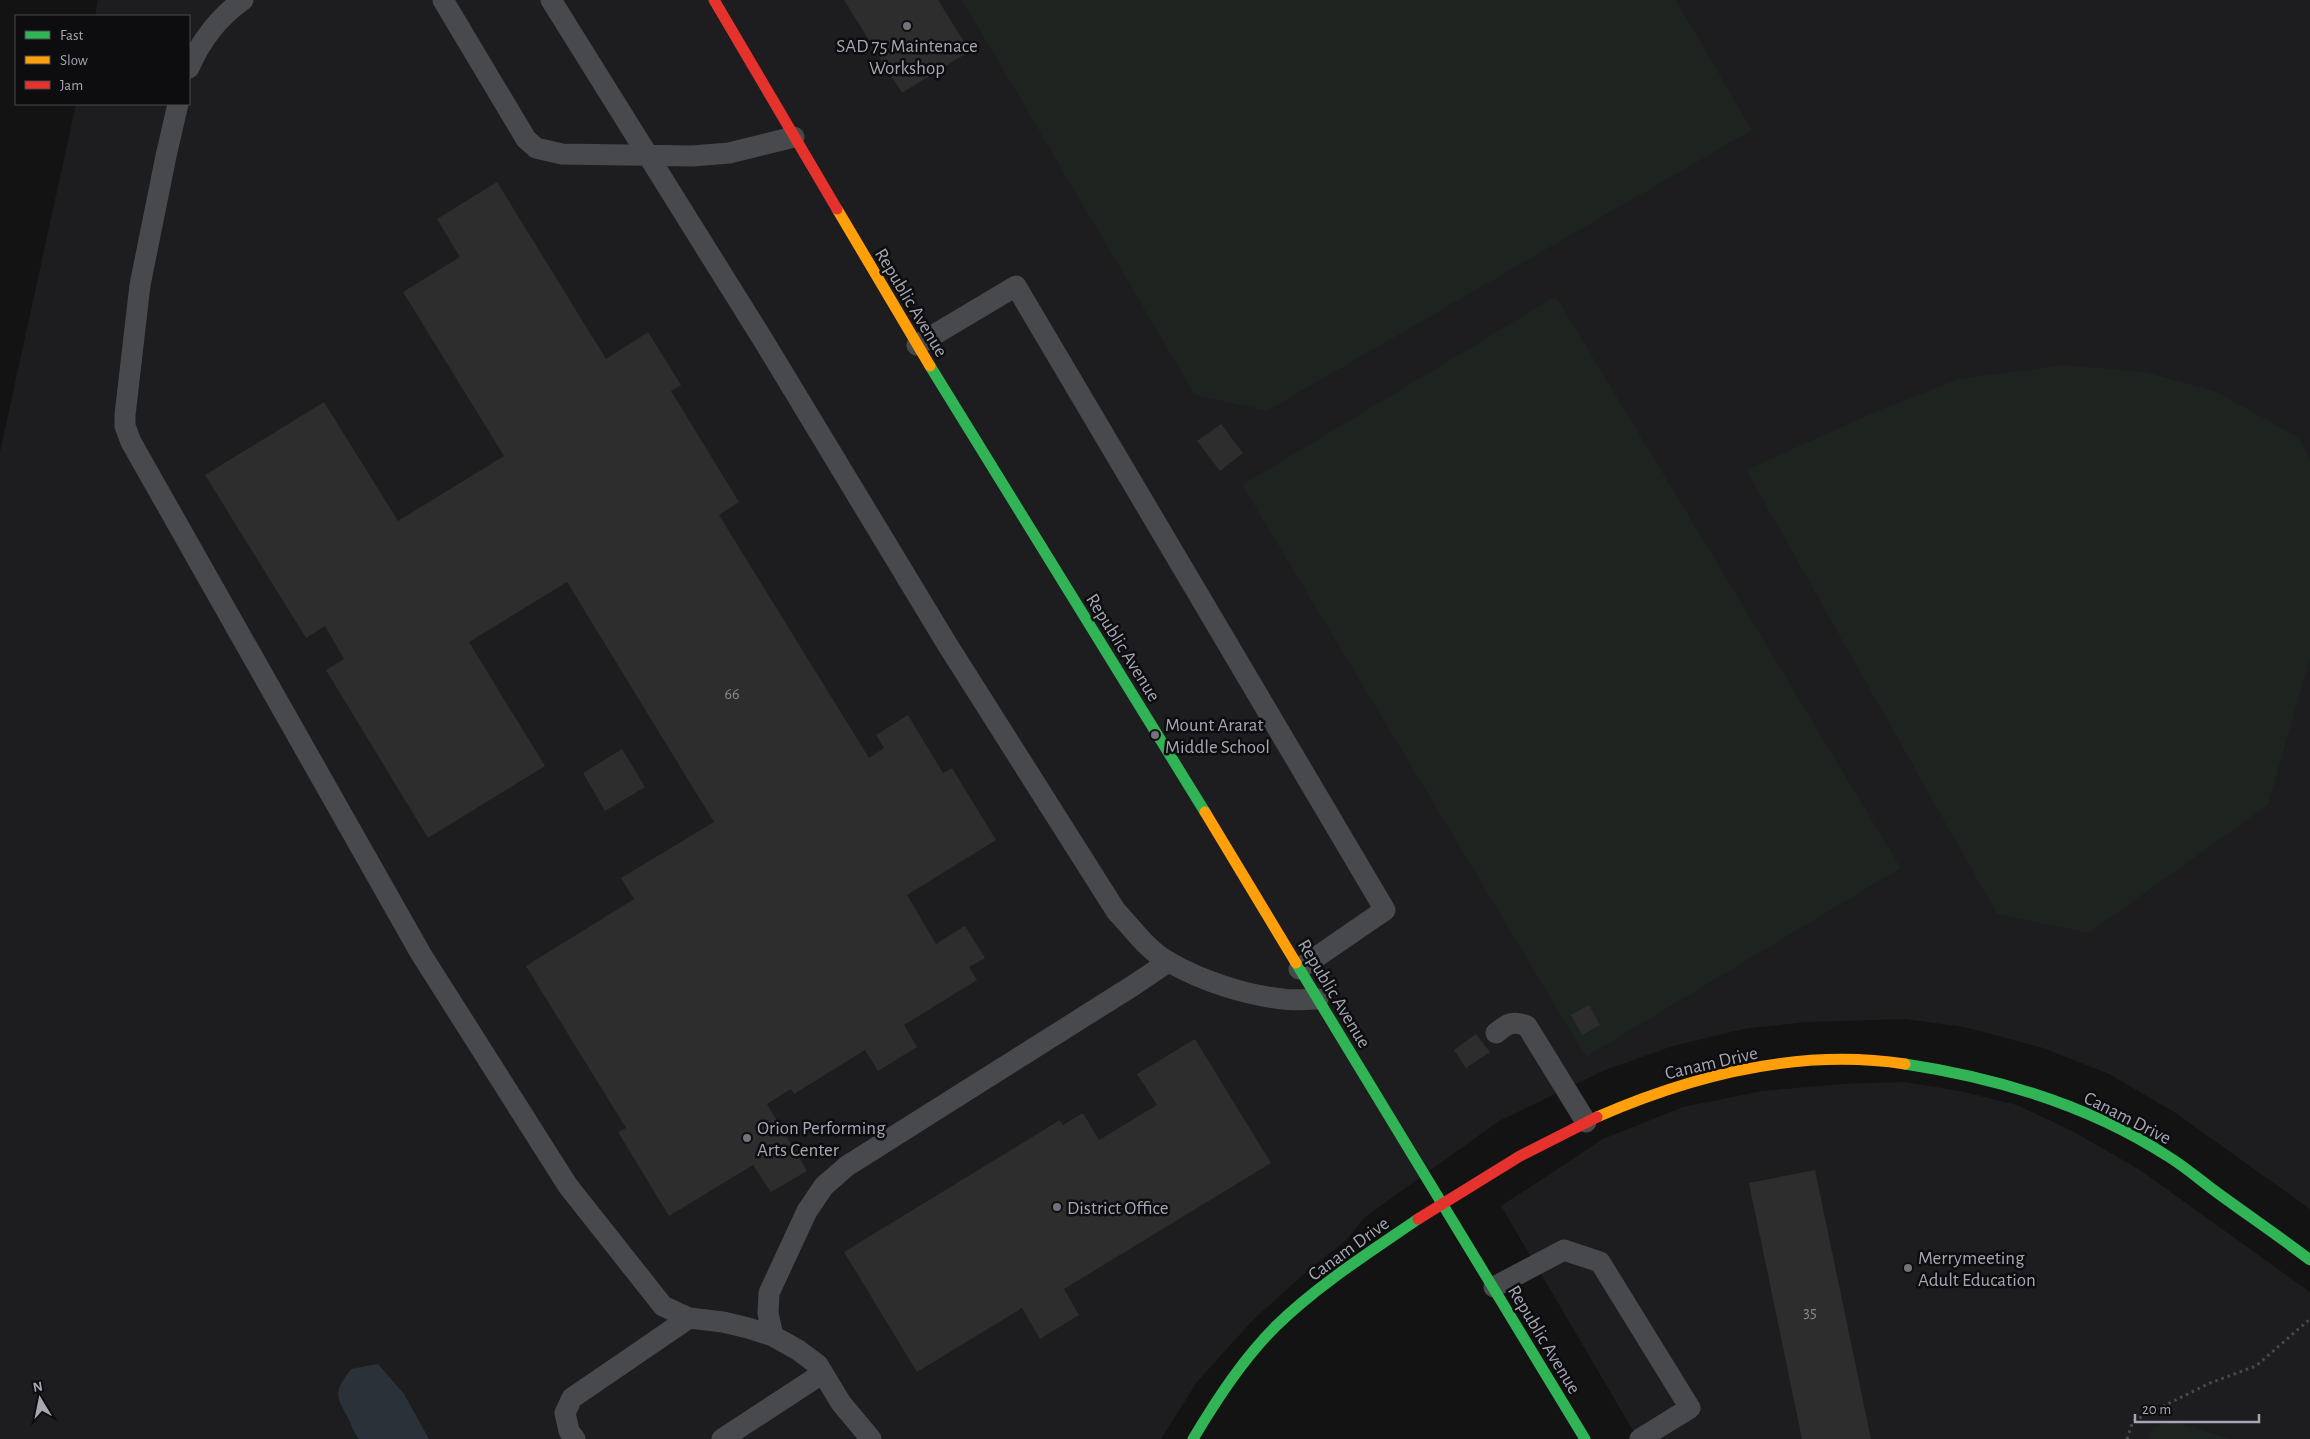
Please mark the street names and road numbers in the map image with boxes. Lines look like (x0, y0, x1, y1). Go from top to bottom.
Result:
street label: Republic Avenue (871, 245, 950, 360)
street label: Republic Avenue (1082, 591, 1163, 705)
street label: Republic Avenue (1294, 936, 1373, 1051)
street label: Canam Drive (1663, 1044, 1760, 1083)
street label: Canam Drive (2081, 1088, 2174, 1148)
street label: Canam Drive (1305, 1214, 1393, 1285)
street label: Republic Avenue (1504, 1282, 1583, 1397)

